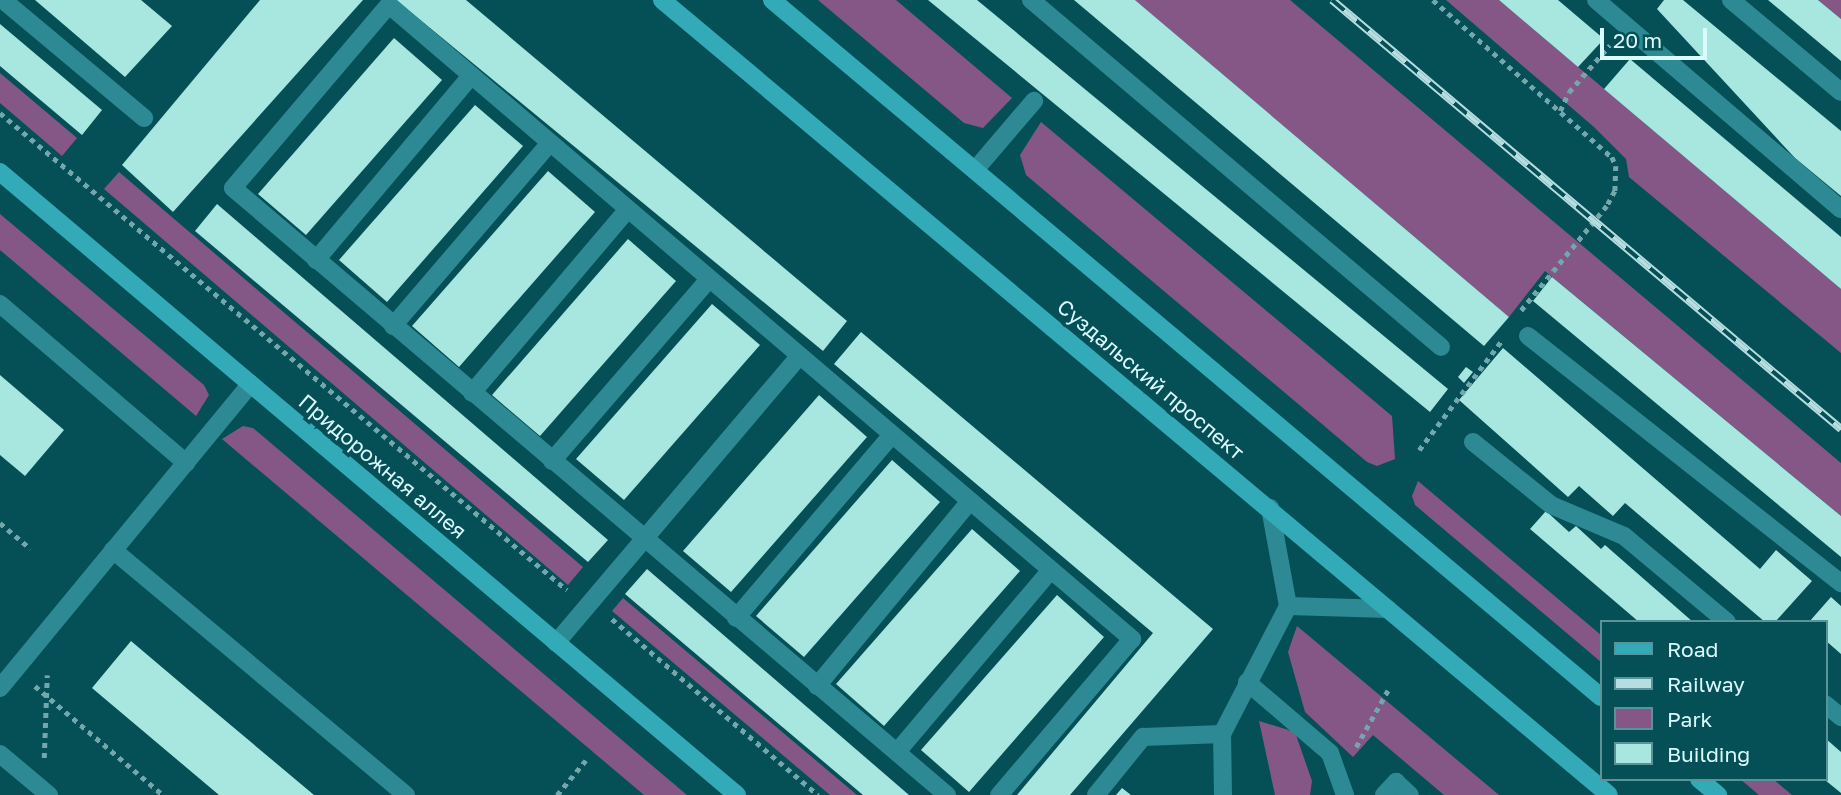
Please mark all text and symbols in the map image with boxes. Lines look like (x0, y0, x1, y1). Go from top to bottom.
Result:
scale bar (1603, 14, 1710, 58)
text: 20 m (1613, 27, 1662, 53)
street label: Суздальский проспект (1052, 293, 1250, 465)
street label: Придорожная аллея (294, 388, 472, 544)
legend (1600, 620, 1827, 781)
text: Road (1667, 636, 1718, 662)
text: Railway (1667, 671, 1745, 697)
text: Park (1667, 706, 1712, 732)
text: Building (1667, 741, 1750, 767)

